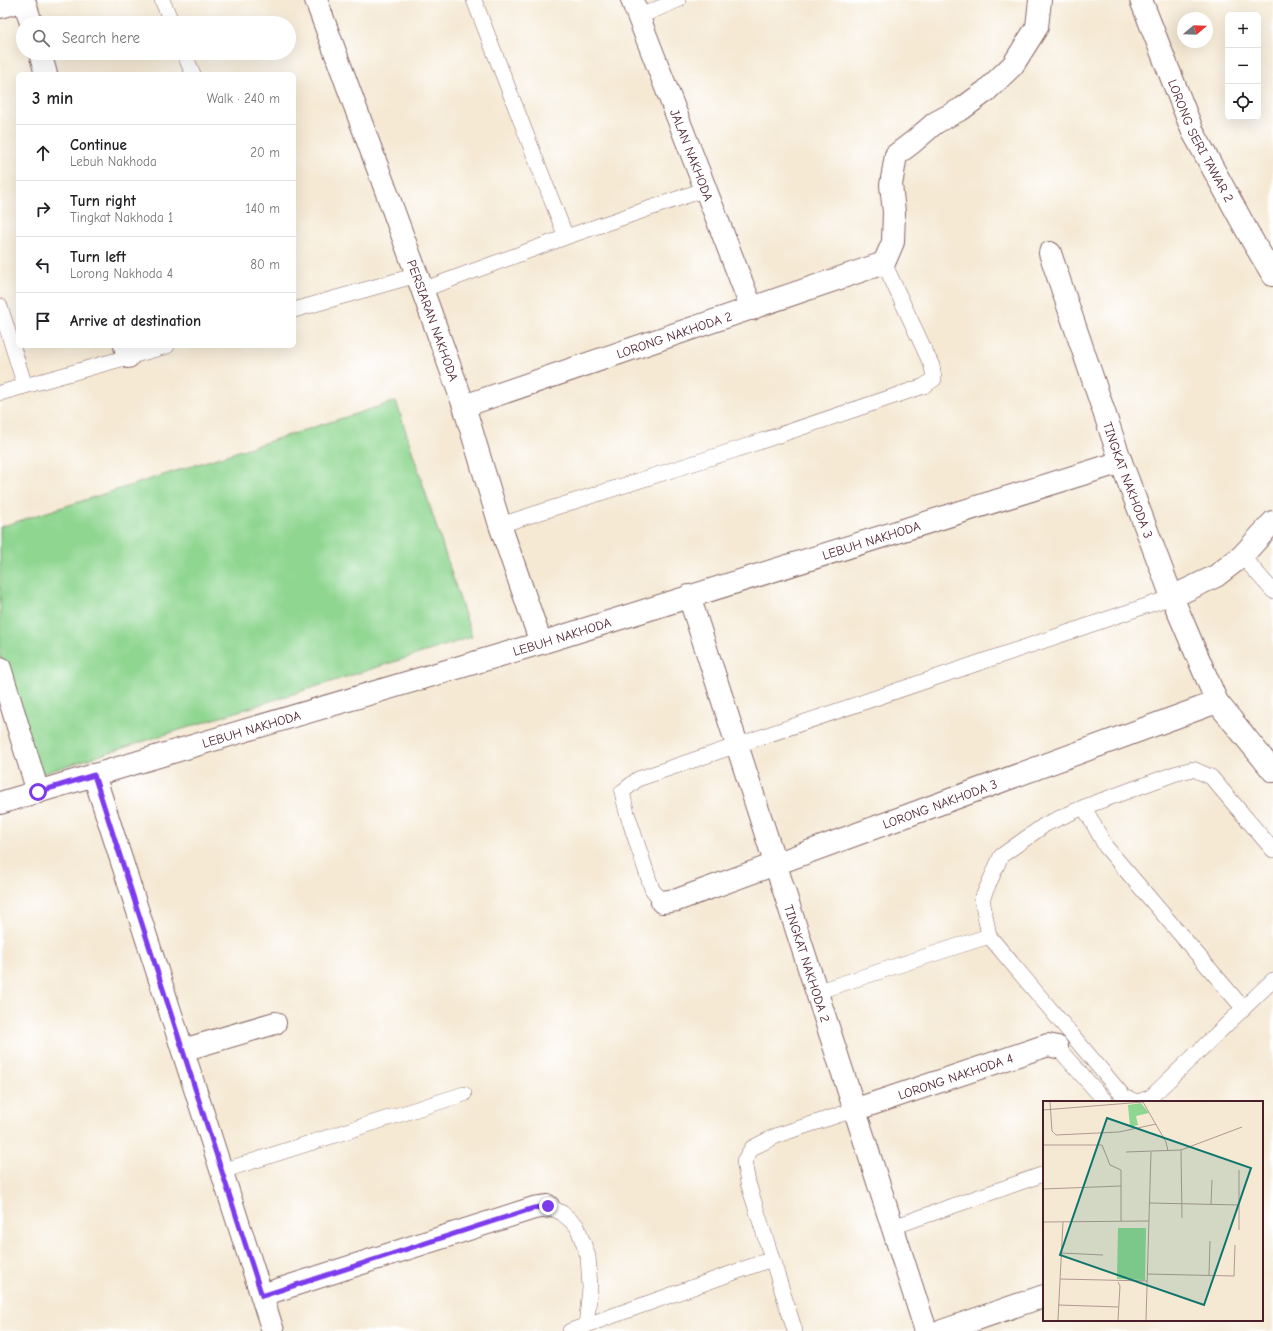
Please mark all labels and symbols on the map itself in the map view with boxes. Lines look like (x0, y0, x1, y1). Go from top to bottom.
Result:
north arrow (1177, 12, 1213, 48)
street label: LORONG SERI TAWAR 2 (1165, 77, 1237, 205)
street label: JALAN NAKHODA (667, 107, 716, 203)
street label: PERSIARAN NAKHODA (404, 258, 462, 384)
street label: LORONG NAKHODA 2 (615, 308, 734, 361)
street label: TINGKAT NAKHODA 3 (1100, 420, 1156, 540)
street label: LEBUH NAKHODA (820, 518, 923, 563)
street label: LEBUH NAKHODA (511, 614, 613, 659)
street label: LEBUH NAKHODA (200, 707, 303, 751)
street label: LORONG NAKHODA 3 (881, 776, 999, 832)
route start (29, 783, 47, 801)
street label: TINGKAT NAKHODA 2 (781, 903, 833, 1024)
street label: LORONG NAKHODA 4 (896, 1050, 1015, 1103)
inset map (1043, 1101, 1263, 1321)
route end (539, 1197, 557, 1215)

